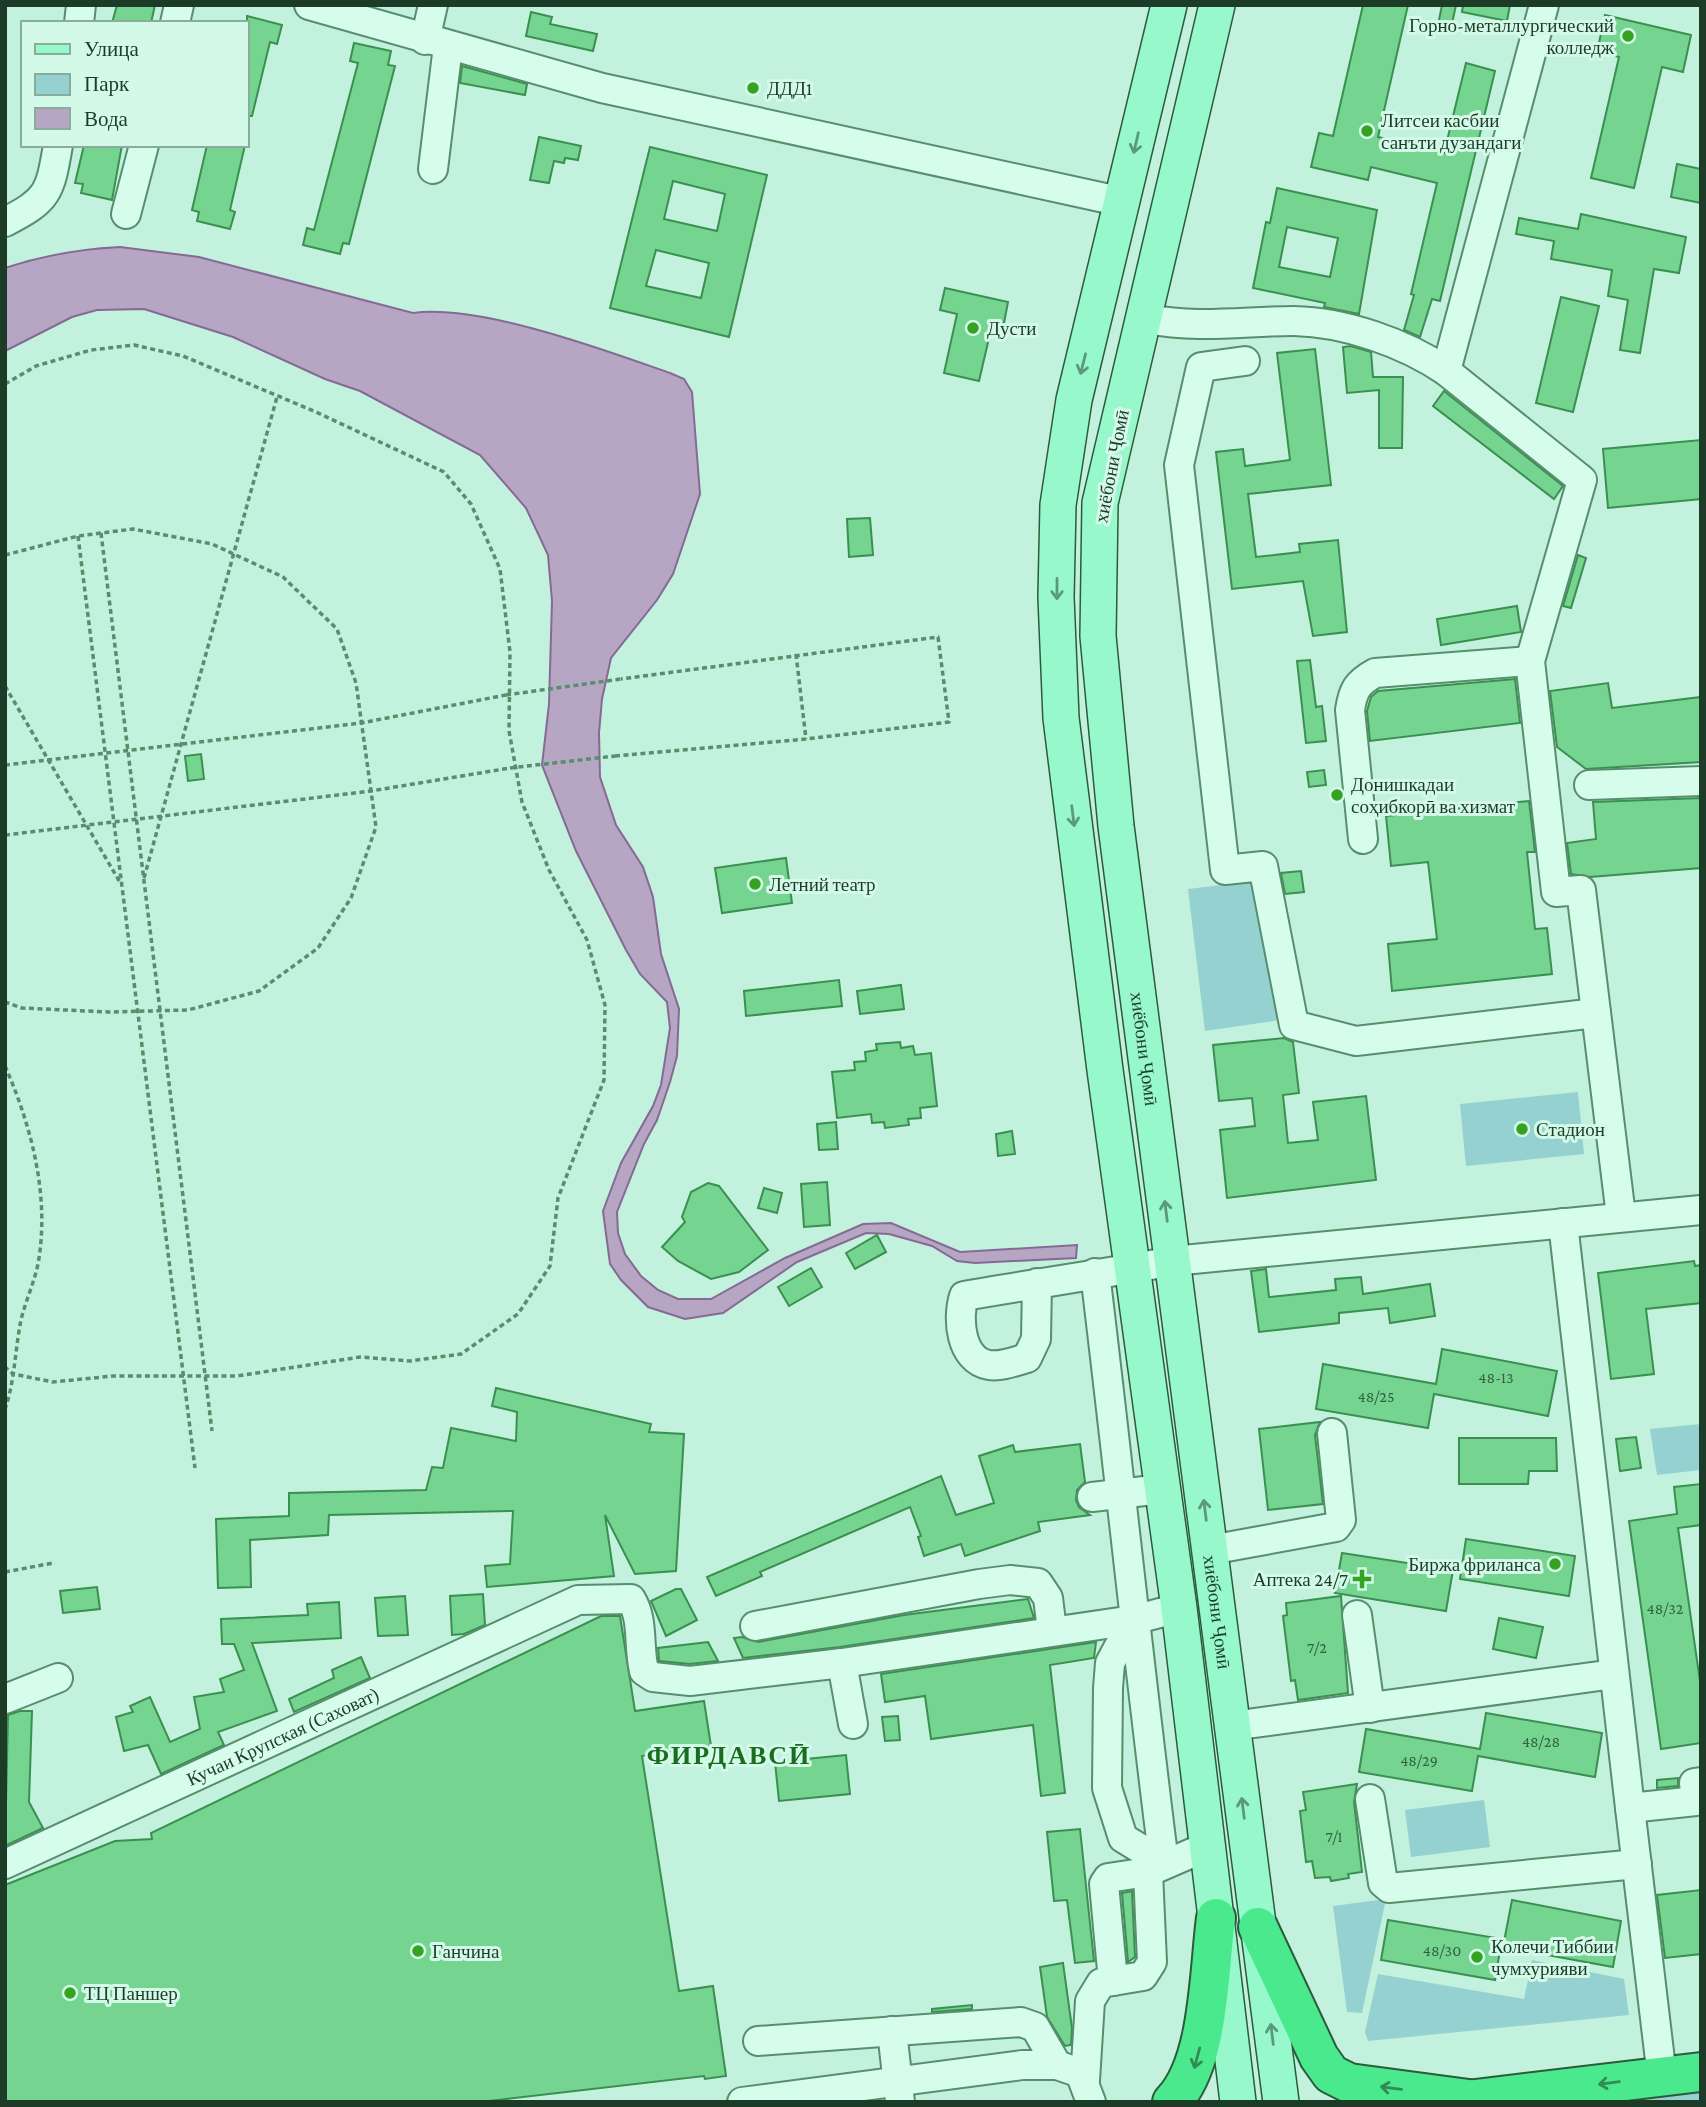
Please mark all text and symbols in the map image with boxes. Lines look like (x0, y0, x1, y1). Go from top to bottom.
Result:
place label: Горно-металлургический колледж (1409, 15, 1615, 58)
legend (21, 21, 248, 147)
marker: Горно-металлургический колледж (1620, 28, 1636, 44)
text: Улица (84, 37, 139, 61)
text: Парк (84, 72, 130, 96)
place label: ДДД1 (767, 78, 812, 99)
marker: ДДД1 (745, 80, 761, 96)
text: Вода (84, 107, 129, 131)
place label: Литсеи касбии санъти дузандаги (1381, 110, 1521, 153)
marker: Литсеи касбии санъти дузандаги (1359, 123, 1375, 139)
one-way arrow (1129, 131, 1143, 154)
place label: Дусти (987, 318, 1036, 339)
marker: Дусти (965, 320, 981, 336)
one-way arrow (1076, 352, 1089, 375)
street label: хиёбони Ҷомӣ (1090, 408, 1133, 524)
one-way arrow (1050, 578, 1063, 601)
place label: Донишкадаи соҳибкорӣ ва хизмат (1351, 774, 1516, 817)
marker: Донишкадаи соҳибкорӣ ва хизмат (1329, 787, 1345, 803)
one-way arrow (1066, 804, 1079, 827)
place label: Летний театр (769, 874, 876, 895)
marker: Летний театр (747, 876, 763, 892)
street label: хиёбони Ҷомӣ (1127, 990, 1162, 1107)
place label: Стадион (1536, 1119, 1605, 1140)
marker: Стадион (1514, 1121, 1530, 1137)
one-way arrow (1160, 1200, 1173, 1223)
house number: 48-13 (1478, 1369, 1514, 1386)
house number: 48/25 (1357, 1388, 1395, 1405)
one-way arrow (1198, 1499, 1211, 1522)
street label: хиёбони Ҷомӣ (1199, 1554, 1235, 1670)
place label: Биржа фриланса (1408, 1554, 1542, 1575)
marker: Биржа фриланса (1547, 1556, 1563, 1572)
place label: Аптека 24/7 (1253, 1569, 1348, 1590)
marker: Аптека 24/7 (1354, 1571, 1370, 1587)
house number: 48/32 (1647, 1600, 1684, 1617)
house number: 7/2 (1307, 1639, 1327, 1656)
street label: Кучаи Крупская (Саховат) (183, 1683, 383, 1790)
house number: 48/28 (1522, 1733, 1560, 1750)
district label: ФИРДАВСӢ (647, 1741, 811, 1770)
house number: 48/29 (1400, 1752, 1438, 1769)
one-way arrow (1236, 1798, 1249, 1820)
house number: 7/1 (1325, 1828, 1343, 1845)
place label: Колечи Тиббии чумхурияви (1491, 1936, 1614, 1979)
place label: Ганчина (432, 1941, 500, 1962)
house number: 48/30 (1423, 1942, 1461, 1959)
marker: Ганчина (410, 1943, 426, 1959)
marker: Колечи Тиббии чумхурияви (1469, 1949, 1485, 1965)
place label: ТЦ Паншер (84, 1983, 178, 2004)
marker: ТЦ Паншер (62, 1985, 78, 2001)
one-way arrow (1265, 2023, 1278, 2046)
one-way arrow (1190, 2046, 1203, 2068)
one-way arrow (1598, 2077, 1620, 2090)
one-way arrow (1380, 2081, 1403, 2094)

